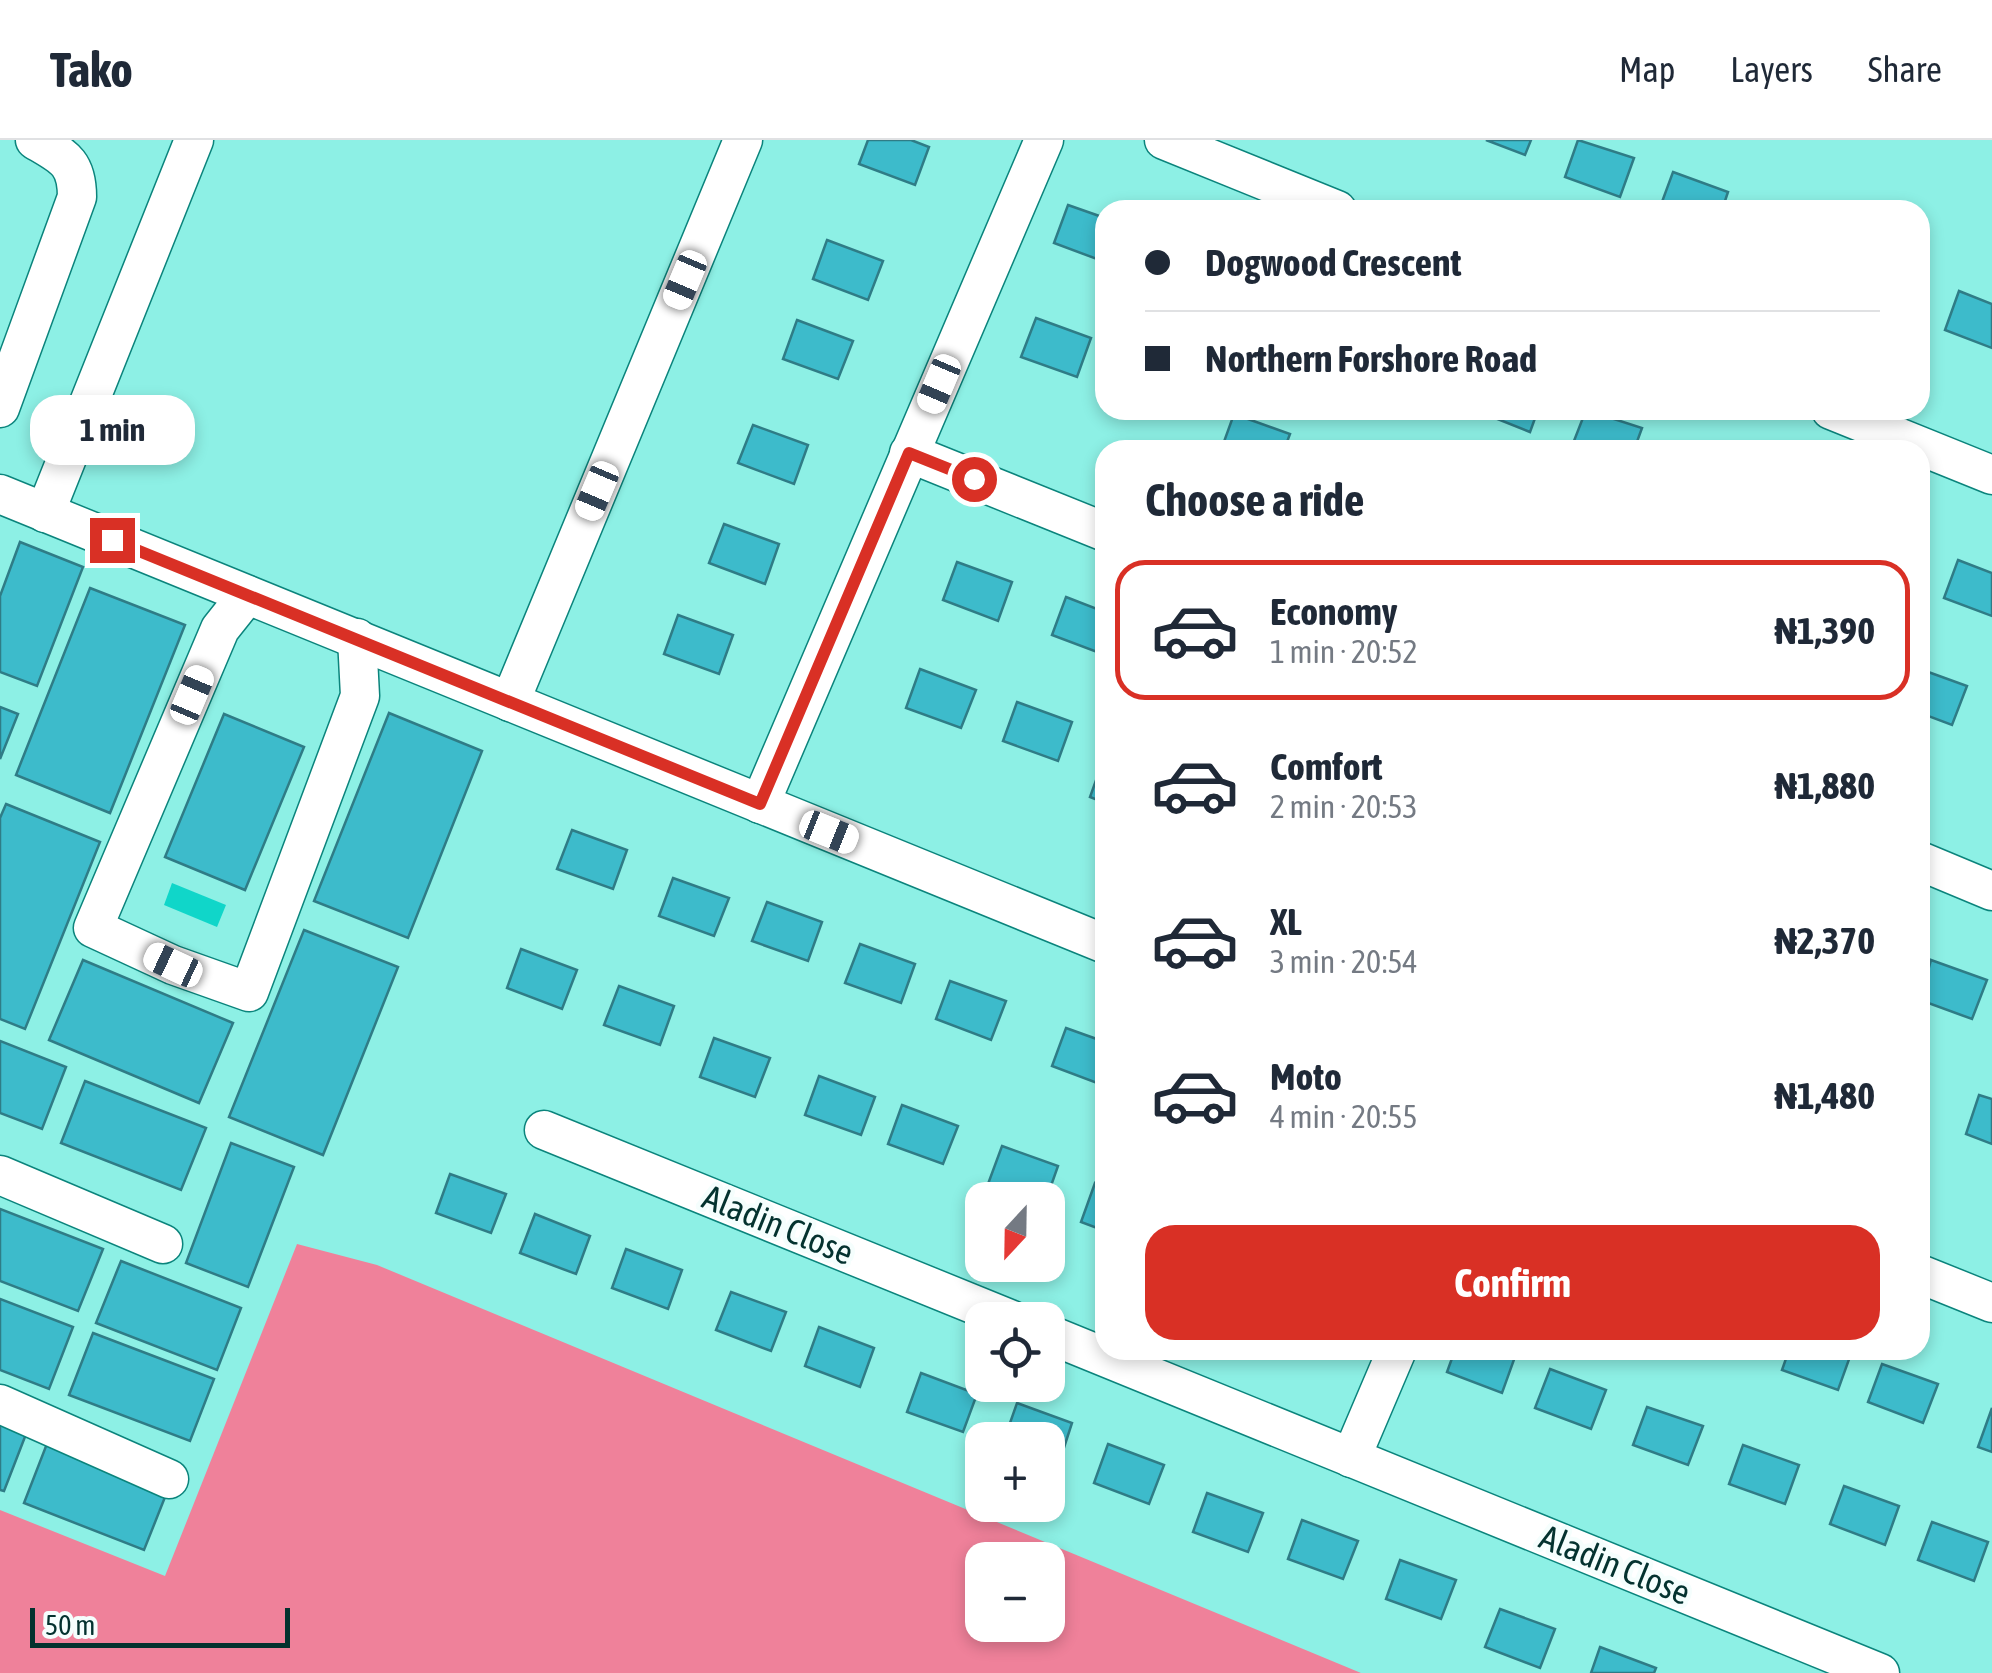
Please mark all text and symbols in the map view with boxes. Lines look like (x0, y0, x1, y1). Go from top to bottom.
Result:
text: Tako (50, 42, 133, 97)
text: Map (1619, 49, 1675, 89)
text: Layers (1730, 49, 1813, 89)
text: Share (1868, 49, 1942, 89)
text: Dogwood Crescent (1205, 241, 1461, 284)
car (659, 247, 711, 313)
text: Northern Forshore Road (1205, 337, 1537, 380)
car (913, 351, 965, 417)
callout: 1 min (29, 395, 194, 465)
text: 1 min (80, 411, 145, 448)
route start (952, 457, 997, 502)
car (571, 458, 623, 524)
text: Choose a ride (1145, 474, 1364, 526)
route end (90, 518, 135, 563)
icon: car (1150, 585, 1240, 675)
text: Economy (1270, 590, 1397, 633)
text: ₦1,390 (1774, 609, 1875, 652)
text: 1 min · 20:52 (1270, 633, 1417, 670)
car (166, 662, 218, 728)
icon: car (1150, 740, 1240, 830)
text: Comfort (1270, 745, 1382, 788)
text: ₦1,880 (1774, 764, 1875, 807)
text: 2 min · 20:53 (1270, 788, 1417, 825)
car (796, 807, 862, 857)
icon: car (1150, 895, 1240, 985)
text: XL (1270, 900, 1302, 943)
text: ₦2,370 (1774, 919, 1875, 962)
car (139, 939, 207, 991)
text: 3 min · 20:54 (1270, 943, 1417, 980)
icon: car (1150, 1050, 1240, 1140)
text: Moto (1270, 1055, 1342, 1098)
text: ₦1,480 (1774, 1074, 1875, 1117)
text: 4 min · 20:55 (1270, 1098, 1417, 1135)
street label: Aladin Close (697, 1176, 859, 1272)
north arrow (965, 1182, 1065, 1282)
map controls (965, 1182, 1065, 1642)
button: Confirm (1145, 1225, 1880, 1340)
button: locate (965, 1302, 1065, 1402)
button: + (965, 1422, 1065, 1522)
street label: Aladin Close (1534, 1516, 1696, 1612)
button: − (965, 1542, 1065, 1642)
scale bar (30, 1603, 290, 1648)
text: 50 m (45, 1609, 95, 1641)

